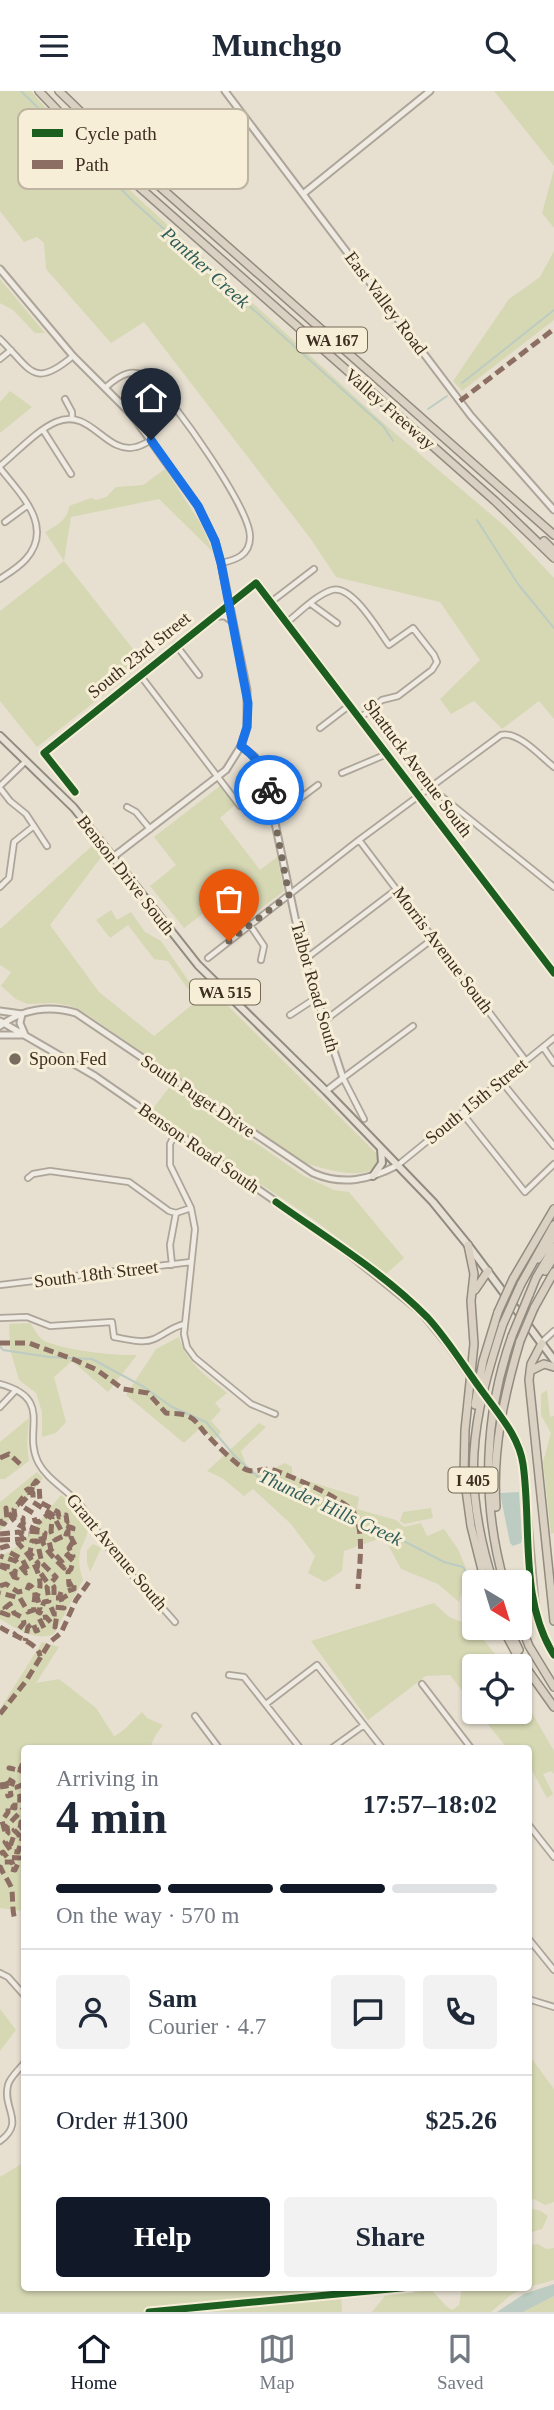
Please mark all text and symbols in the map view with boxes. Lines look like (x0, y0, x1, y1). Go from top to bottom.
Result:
icon: menu (35, 27, 73, 65)
text: Munchgo (212, 27, 342, 63)
icon: search (481, 27, 519, 65)
legend (18, 109, 248, 189)
text: Cycle path (75, 123, 157, 144)
text: Path (75, 154, 109, 175)
water label: Panther Creek (157, 222, 254, 313)
street label: East Valley Road (341, 248, 431, 358)
road number: WA 167 (297, 327, 367, 353)
street label: Valley Freeway (341, 365, 439, 453)
pin (121, 368, 181, 440)
icon: home (132, 379, 170, 417)
street label: South 23rd Street (84, 608, 194, 702)
street label: Shattuck Avenue South (360, 695, 476, 841)
courier (234, 755, 304, 825)
icon: bike (250, 771, 288, 809)
street label: Benson Drive South (73, 811, 179, 939)
pin (199, 869, 259, 941)
icon: bag (210, 880, 248, 918)
street label: Morris Avenue South (389, 883, 497, 1017)
street label: Talbot Road South (287, 919, 343, 1055)
road number: WA 515 (190, 979, 260, 1005)
place label: Spoon Fed (29, 1049, 107, 1069)
marker: Spoon Fed (7, 1051, 23, 1067)
street label: South Puget Drive (137, 1051, 259, 1141)
street label: South 15th Street (421, 1054, 531, 1148)
street label: Benson Road South (135, 1099, 263, 1197)
street label: South 18th Street (33, 1256, 159, 1292)
water label: Thunder Hills Creek (256, 1465, 406, 1550)
road number: I 405 (448, 1467, 498, 1492)
street label: Grant Avenue South (63, 1490, 171, 1614)
north arrow (462, 1570, 532, 1640)
map controls (462, 1570, 532, 1724)
button: locate (462, 1654, 532, 1724)
text: Arriving in (56, 1766, 159, 1791)
text: 17:57–18:02 (363, 1790, 497, 1819)
text: 4 min (56, 1792, 167, 1843)
text: On the way · 570 m (56, 1903, 239, 1928)
button: person (56, 1975, 130, 2049)
button: chat (331, 1975, 405, 2049)
button: phone (423, 1975, 497, 2049)
text: Sam (148, 1984, 197, 2013)
text: Courier · 4.7 (148, 2014, 266, 2039)
text: Order #1300 (56, 2106, 188, 2135)
text: $25.26 (426, 2106, 497, 2135)
button: Help (56, 2197, 270, 2277)
button: Share (284, 2197, 497, 2277)
tab: Home (71, 2330, 117, 2394)
tab: Map (258, 2330, 296, 2394)
tab: Saved (437, 2330, 483, 2394)

